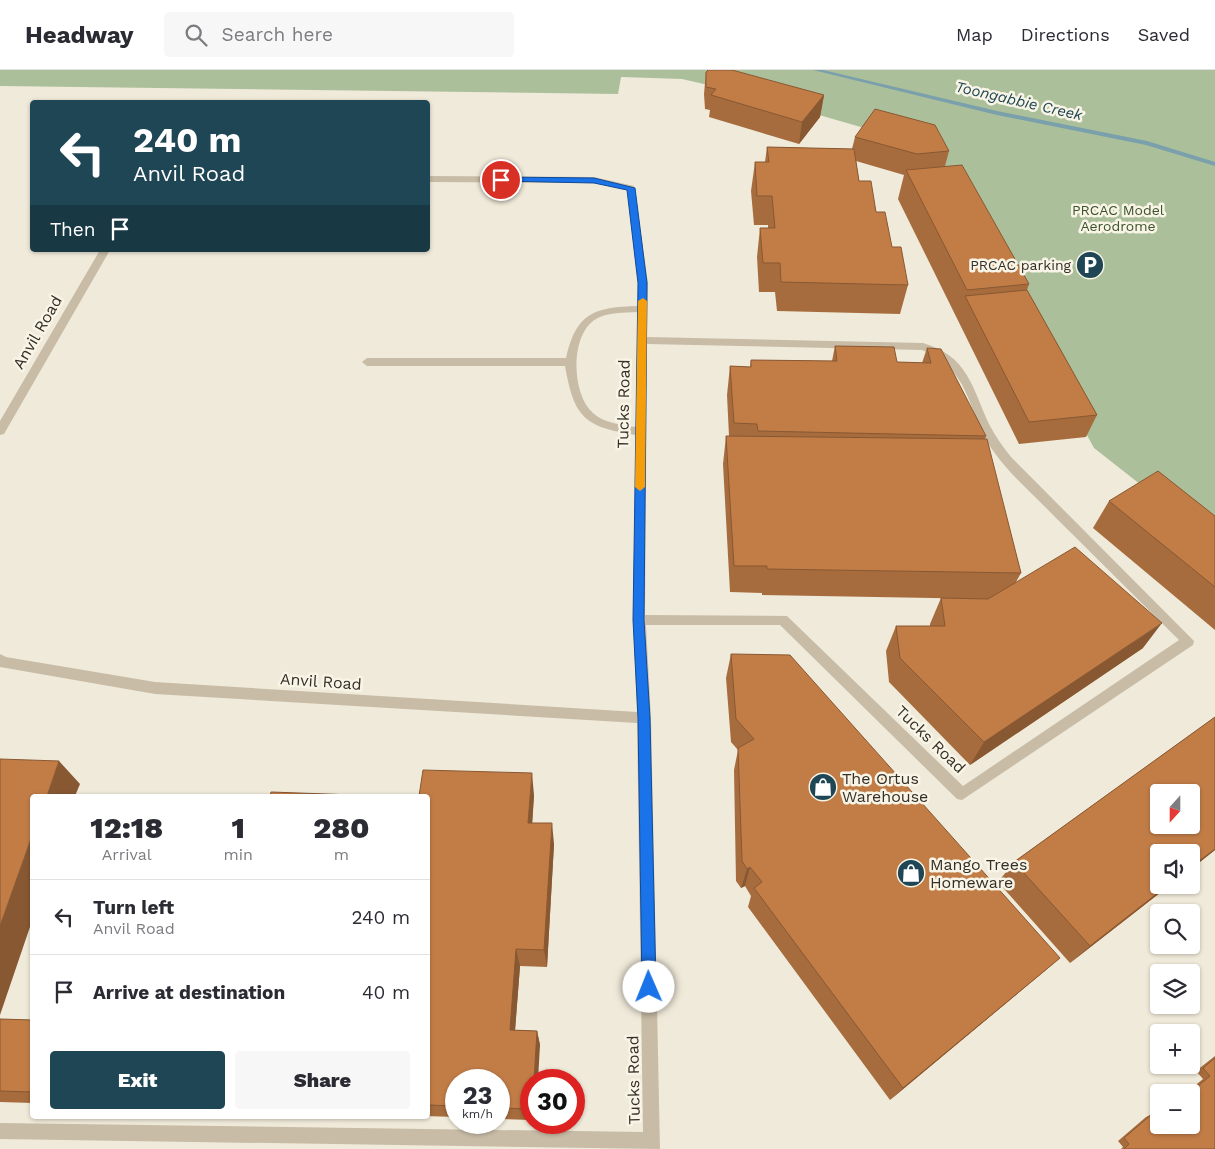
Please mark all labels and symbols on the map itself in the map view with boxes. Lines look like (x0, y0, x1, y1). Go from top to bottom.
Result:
water label: Toongabbie Creek (954, 78, 1085, 125)
pin (480, 159, 522, 201)
park label: PRCAC Model Aerodrome (1072, 202, 1165, 234)
parking icon: PRCAC parking (1075, 250, 1105, 280)
place label: PRCAC parking (970, 257, 1072, 273)
street label: Anvil Road (9, 292, 66, 372)
street label: Tucks Road (613, 359, 634, 449)
street label: Anvil Road (280, 669, 362, 694)
street label: Tucks Road (892, 702, 969, 777)
place label: The Ortus Warehouse (842, 769, 928, 806)
shop icon: The Ortus Warehouse (808, 772, 838, 802)
north arrow (1150, 784, 1200, 834)
place label: Mango Trees Homeware (930, 855, 1027, 892)
shop icon: Mango Trees Homeware (896, 858, 926, 888)
position arrow (622, 960, 674, 1012)
street label: Tucks Road (623, 1035, 644, 1125)
speed limit sign: 30 (520, 1069, 585, 1134)

